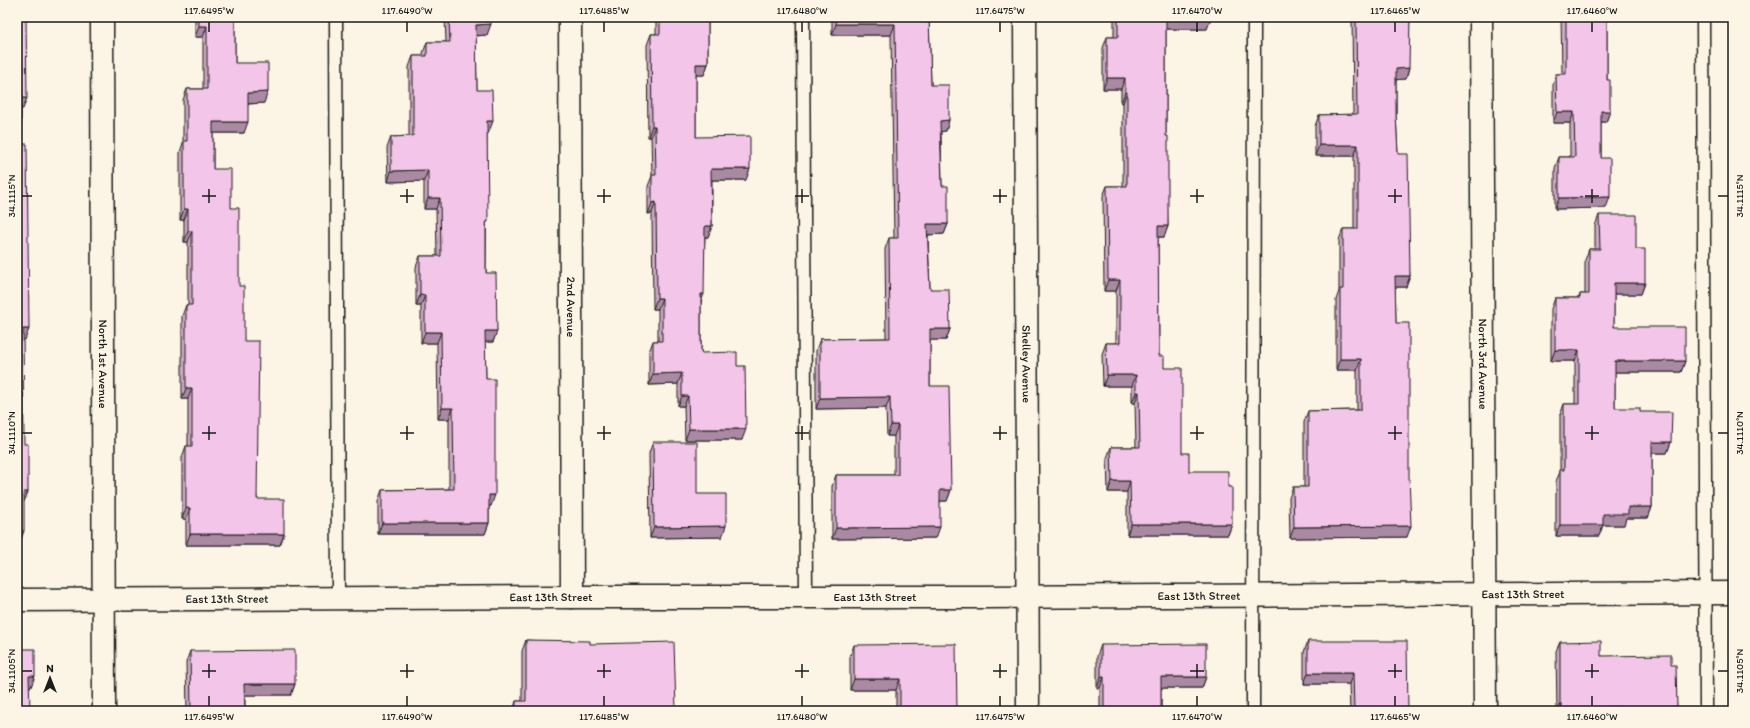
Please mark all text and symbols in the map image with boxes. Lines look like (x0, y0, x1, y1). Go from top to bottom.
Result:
text: 117.6495°W (184, 4, 234, 17)
text: 117.6490°W (382, 4, 433, 17)
text: 117.6485°W (579, 4, 630, 17)
text: 117.6480°W (776, 4, 828, 17)
text: 117.6475°W (975, 4, 1025, 17)
text: 117.6470°W (1172, 4, 1223, 17)
text: 117.6465°W (1370, 4, 1420, 17)
text: 117.6460°W (1567, 4, 1618, 17)
text: 34.1115°N (5, 174, 18, 217)
text: 34.1115°N (1733, 174, 1746, 217)
street label: 2nd Avenue (564, 277, 578, 337)
street label: North 3rd Avenue (1476, 318, 1490, 410)
street label: North 1st Avenue (96, 320, 110, 409)
street label: Shelley Avenue (1019, 325, 1034, 403)
text: 34.1110°N (5, 411, 18, 455)
text: 34.1110°N (1733, 411, 1746, 455)
street label: East 13th Street (1481, 587, 1565, 601)
street label: East 13th Street (1157, 589, 1241, 603)
street label: East 13th Street (509, 590, 593, 604)
street label: East 13th Street (833, 590, 917, 604)
street label: East 13th Street (185, 592, 269, 606)
text: 34.1105°N (5, 649, 18, 693)
text: 34.1105°N (1733, 649, 1746, 693)
north arrow (30, 658, 70, 698)
text: N (46, 662, 54, 675)
text: 117.6495°W (184, 710, 234, 723)
text: 117.6490°W (382, 710, 433, 723)
text: 117.6485°W (579, 710, 630, 723)
text: 117.6480°W (776, 710, 828, 723)
text: 117.6475°W (975, 710, 1025, 723)
text: 117.6470°W (1172, 710, 1223, 723)
text: 117.6465°W (1370, 710, 1420, 723)
text: 117.6460°W (1567, 710, 1618, 723)

